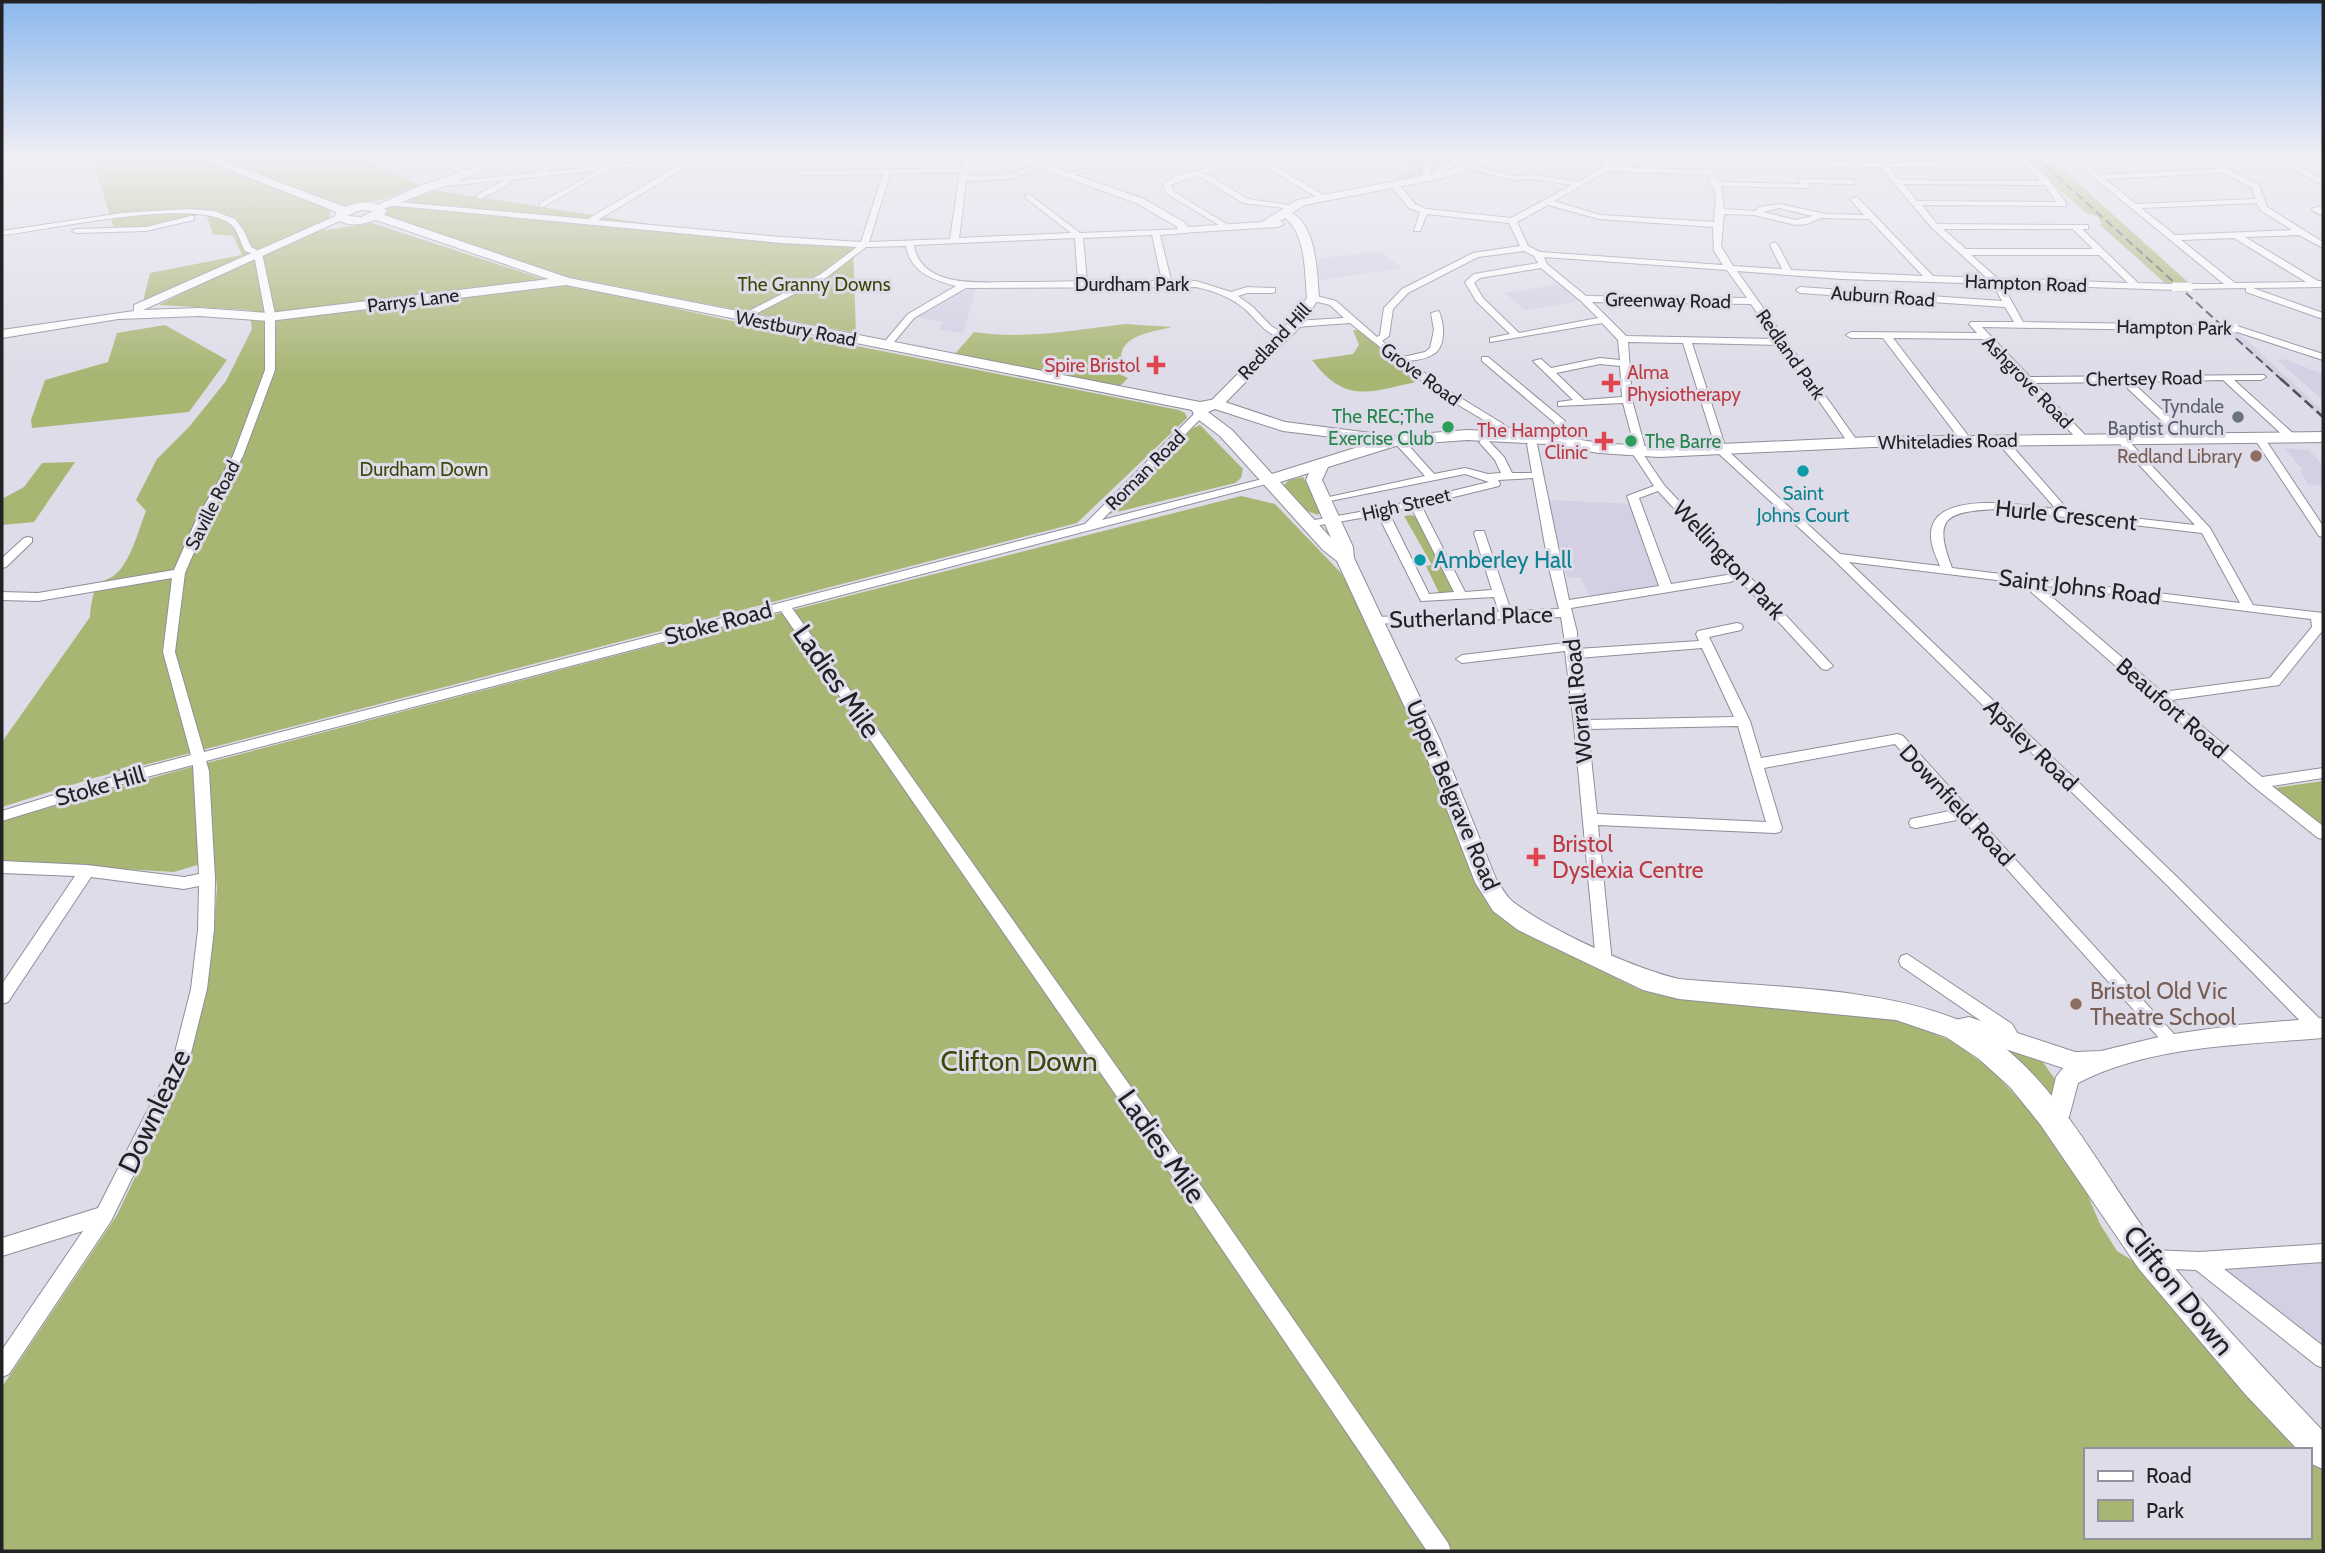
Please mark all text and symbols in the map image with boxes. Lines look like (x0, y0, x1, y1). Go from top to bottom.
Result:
street label: Hampton Road (1964, 270, 2088, 297)
park label: The Granny Downs (737, 273, 891, 296)
street label: Durdham Park (1075, 273, 1190, 296)
street label: Auburn Road (1830, 281, 1936, 312)
street label: Parrys Lane (366, 283, 461, 318)
street label: Greenway Road (1605, 288, 1731, 313)
street label: Redland Hill (1233, 298, 1316, 385)
street label: Westbury Road (733, 305, 858, 351)
street label: Redland Park (1751, 305, 1830, 404)
street label: Hampton Park (2116, 315, 2232, 340)
street label: Ashgrove Road (1978, 331, 2078, 433)
street label: Grove Road (1376, 338, 1465, 411)
place label: Spire Bristol (1044, 354, 1141, 377)
marker: Spire Bristol (1146, 355, 1166, 375)
place label: Alma Physiotherapy (1627, 361, 1741, 406)
street label: Chertsey Road (2085, 366, 2203, 391)
marker: Alma Physiotherapy (1601, 373, 1621, 393)
place label: Tyndale Baptist Church (2107, 395, 2224, 440)
place label: The REC;The Exercise Club (1328, 405, 1434, 450)
marker: Tyndale Baptist Church (2230, 409, 2246, 425)
marker: The REC;The Exercise Club (1440, 419, 1456, 435)
place label: The Hampton Clinic (1477, 419, 1588, 464)
street label: Roman Road (1101, 426, 1190, 515)
street label: Whiteladies Road (1878, 429, 2018, 454)
place label: The Barre (1645, 430, 1722, 453)
marker: The Hampton Clinic (1594, 431, 1614, 451)
marker: The Barre (1623, 433, 1639, 449)
place label: Redland Library (2117, 445, 2242, 468)
marker: Redland Library (2248, 448, 2264, 464)
street label: Saville Road (180, 457, 245, 554)
park label: Durdham Down (360, 458, 488, 481)
marker: Saint Johns Court (1795, 463, 1811, 479)
place label: Saint Johns Court (1756, 482, 1850, 527)
street label: High Street (1360, 483, 1453, 526)
street label: Hurle Crescent (1994, 494, 2138, 536)
street label: Wellington Park (1667, 495, 1792, 626)
place label: Amberley Hall (1434, 546, 1572, 574)
marker: Amberley Hall (1412, 552, 1428, 568)
street label: Saint Johns Road (1997, 563, 2163, 611)
street label: Stoke Road (661, 595, 775, 651)
street label: Sutherland Place (1389, 600, 1553, 634)
street label: Ladies Mile (786, 618, 888, 744)
street label: Worrall Road (1558, 637, 1598, 765)
street label: Beaufort Road (2110, 652, 2234, 764)
street label: Apsley Road (1978, 693, 2084, 797)
street label: Upper Belgrave Road (1400, 696, 1506, 894)
street label: Downfield Road (1894, 738, 2020, 872)
street label: Stoke Hill (52, 760, 149, 812)
place label: Bristol Dyslexia Centre (1552, 830, 1704, 884)
marker: Bristol Dyslexia Centre (1526, 847, 1546, 867)
place label: Bristol Old Vic Theatre School (2090, 977, 2236, 1031)
marker: Bristol Old Vic Theatre School (2068, 996, 2084, 1012)
street label: Downleaze (111, 1044, 197, 1178)
park label: Clifton Down (940, 1044, 1098, 1078)
street label: Ladies Mile (1111, 1083, 1213, 1209)
street label: Clifton Down (2116, 1218, 2242, 1362)
legend (2084, 1448, 2311, 1539)
text: Road (2146, 1463, 2192, 1488)
text: Park (2146, 1498, 2184, 1523)

